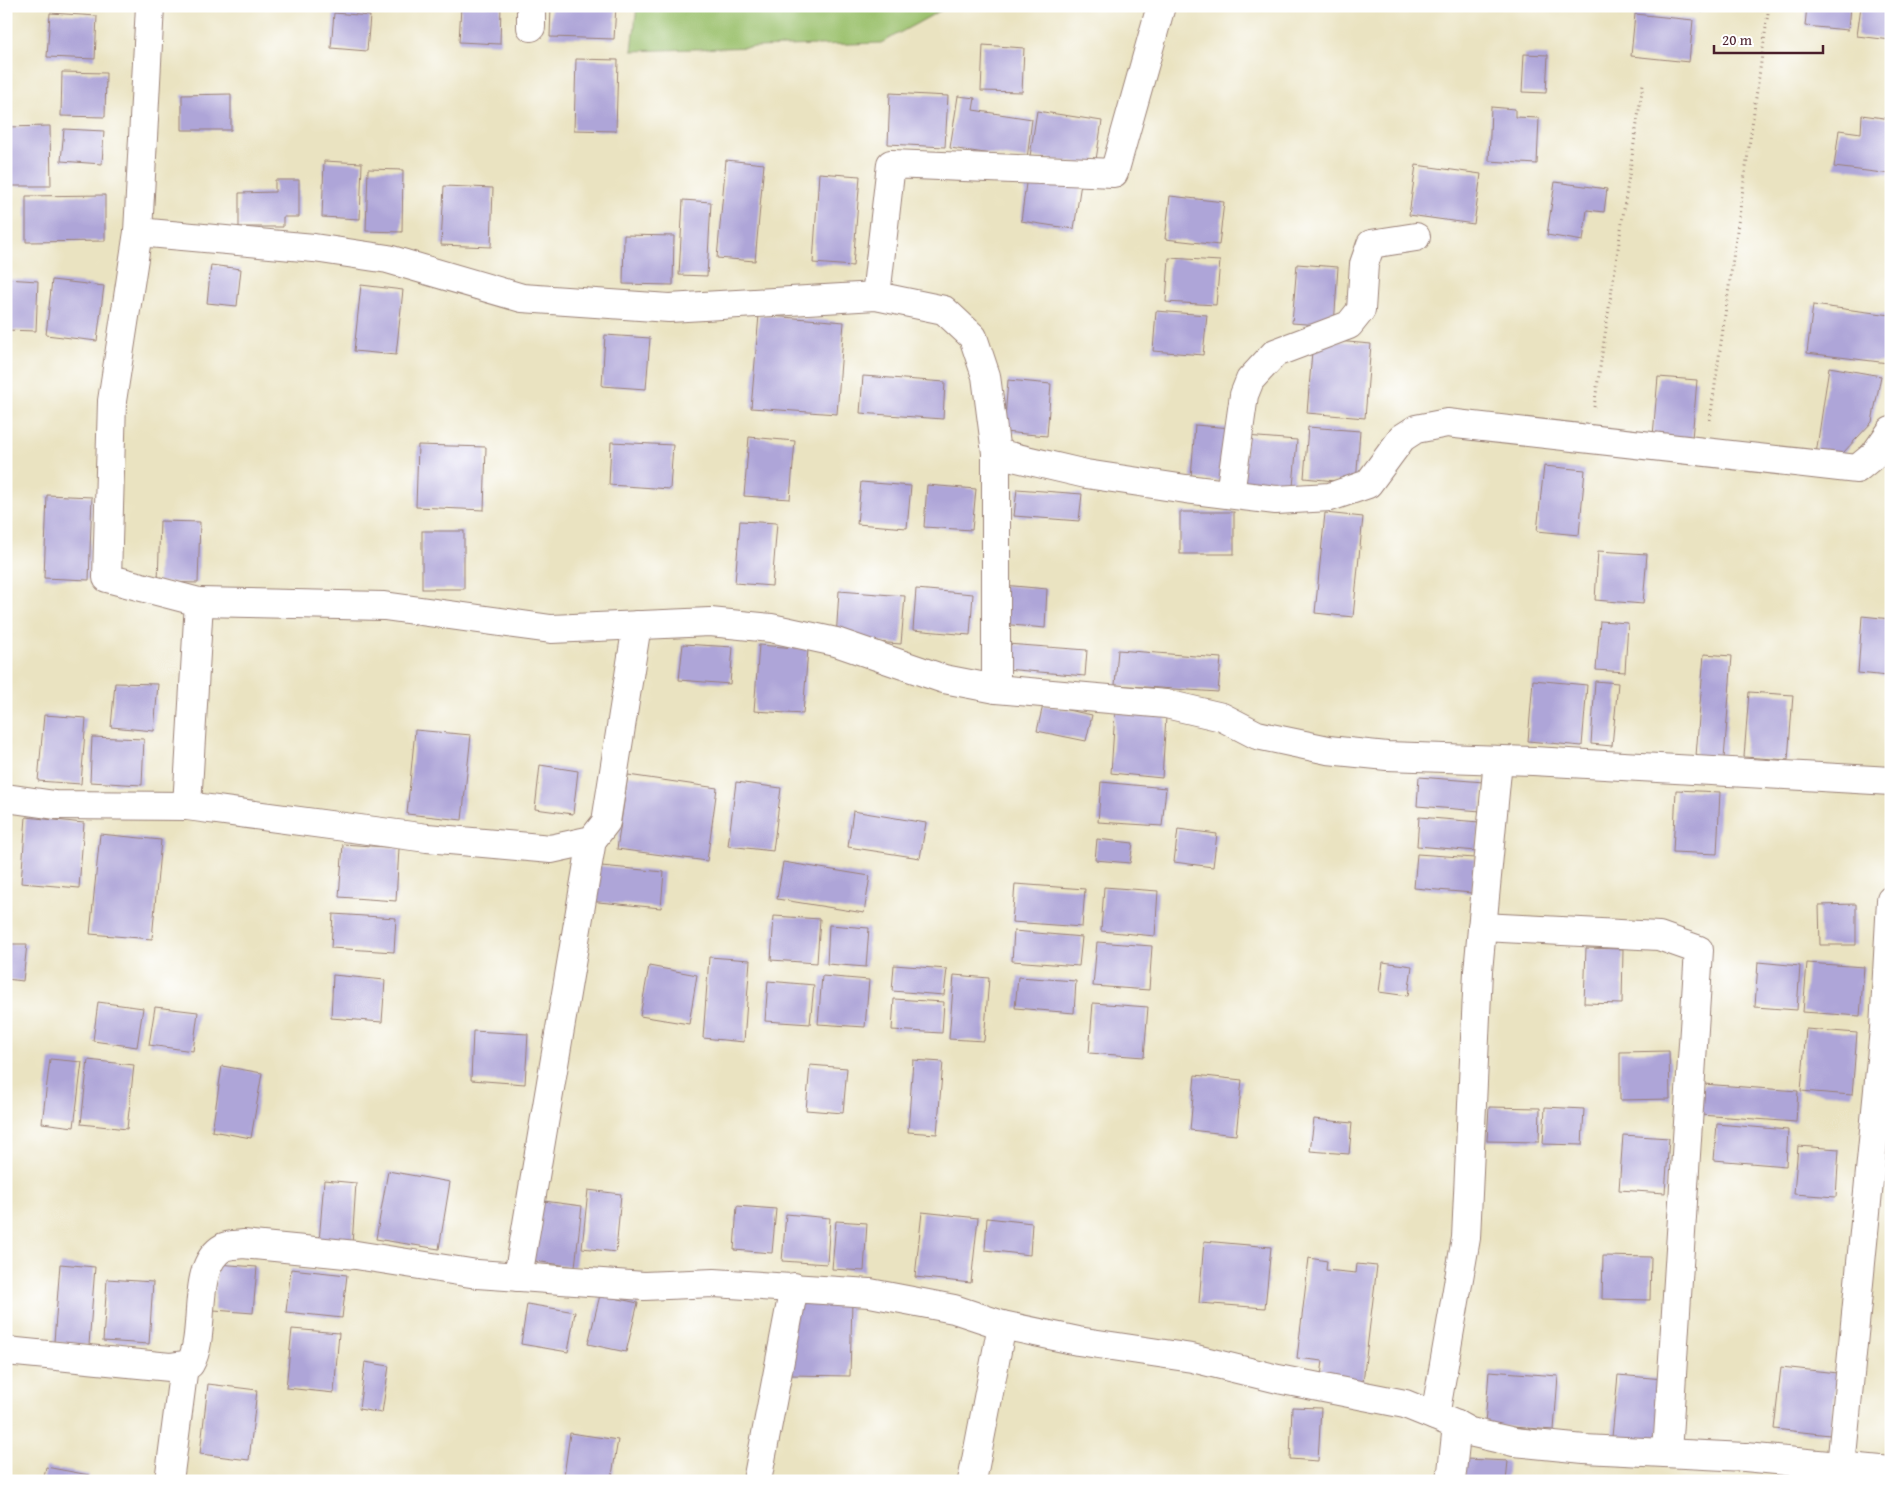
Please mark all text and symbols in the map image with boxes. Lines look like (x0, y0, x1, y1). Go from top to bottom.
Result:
scale bar (1714, 22, 1823, 54)
text: 20 m (1722, 29, 1753, 50)

